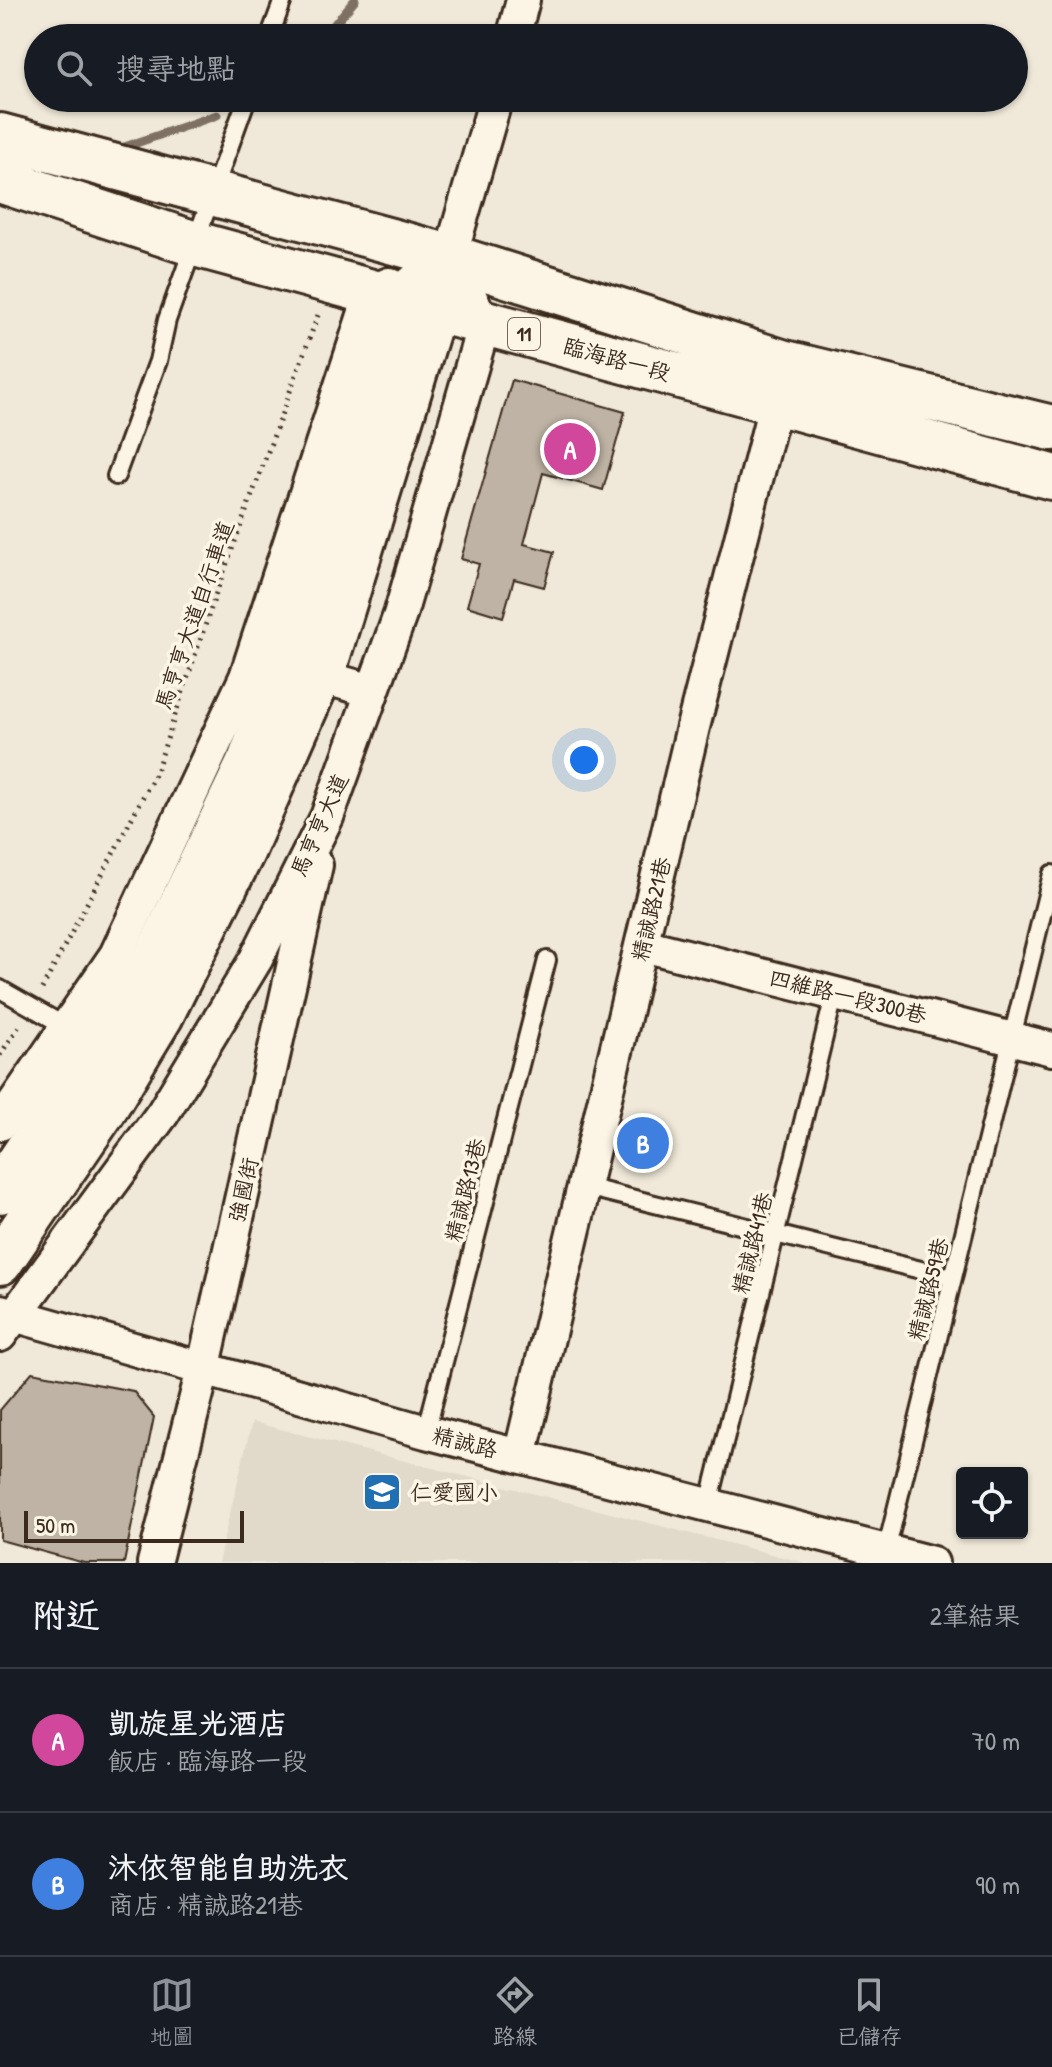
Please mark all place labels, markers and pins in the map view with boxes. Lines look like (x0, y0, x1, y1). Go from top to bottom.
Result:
pin: A (544, 419, 596, 479)
pin: B (617, 1113, 669, 1173)
school or university icon: 仁愛國小 (361, 1471, 403, 1513)
place label: 仁愛國小 (410, 1477, 498, 1507)

